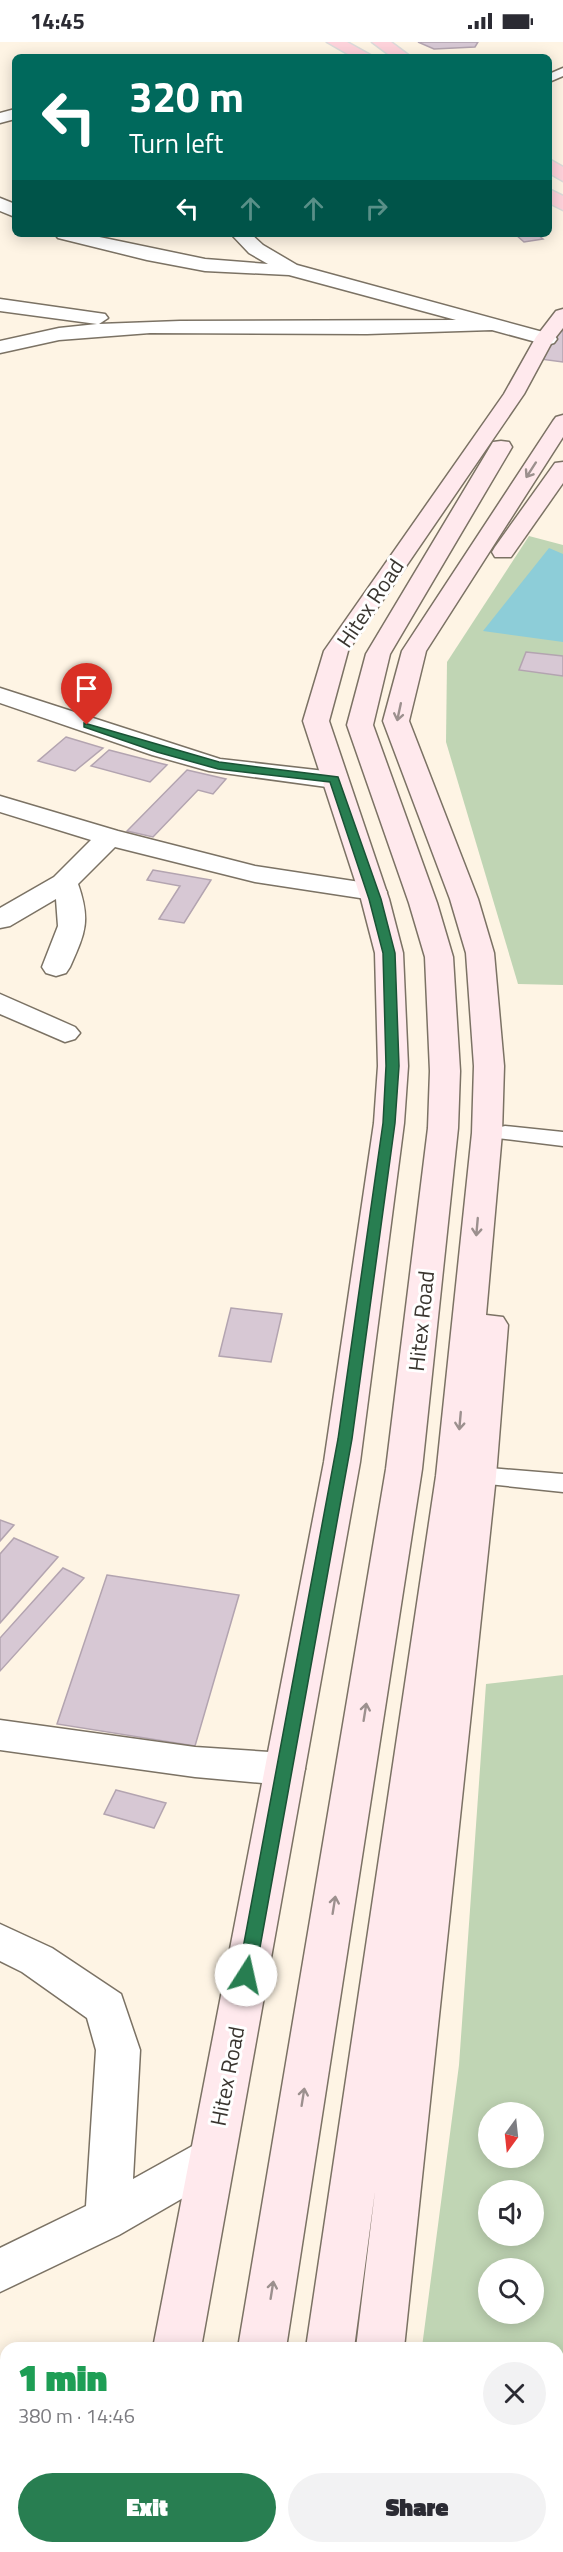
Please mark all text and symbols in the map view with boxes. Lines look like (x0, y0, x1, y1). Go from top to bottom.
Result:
text: 14:45 (30, 4, 85, 38)
text: 320 m (129, 64, 244, 128)
icon: left (30, 78, 108, 156)
text: Turn left (129, 122, 223, 163)
icon: left (171, 192, 204, 225)
icon: ahead (234, 192, 267, 225)
icon: ahead (297, 192, 330, 225)
icon: right (360, 192, 393, 225)
one-way arrow (525, 461, 537, 478)
street label: Hitex Road (328, 552, 412, 654)
pin (61, 663, 112, 725)
icon: arrive (70, 672, 103, 705)
one-way arrow (393, 702, 404, 721)
one-way arrow (471, 1217, 482, 1237)
street label: Hitex Road (399, 1269, 443, 1373)
one-way arrow (454, 1411, 465, 1431)
one-way arrow (360, 1703, 371, 1723)
one-way arrow (329, 1895, 340, 1915)
position arrow (214, 1943, 278, 2007)
street label: Hitex Road (201, 2023, 253, 2129)
one-way arrow (298, 2088, 309, 2108)
north arrow (478, 2102, 544, 2168)
map controls (478, 2102, 544, 2324)
button: sound (478, 2180, 544, 2246)
button: search (478, 2258, 544, 2324)
one-way arrow (266, 2280, 277, 2300)
text: 1 min (18, 2350, 107, 2405)
button: close (483, 2362, 546, 2425)
text: 380 m · 14:46 (18, 2400, 135, 2431)
button: Exit (18, 2473, 276, 2542)
button: Share (288, 2473, 546, 2542)

